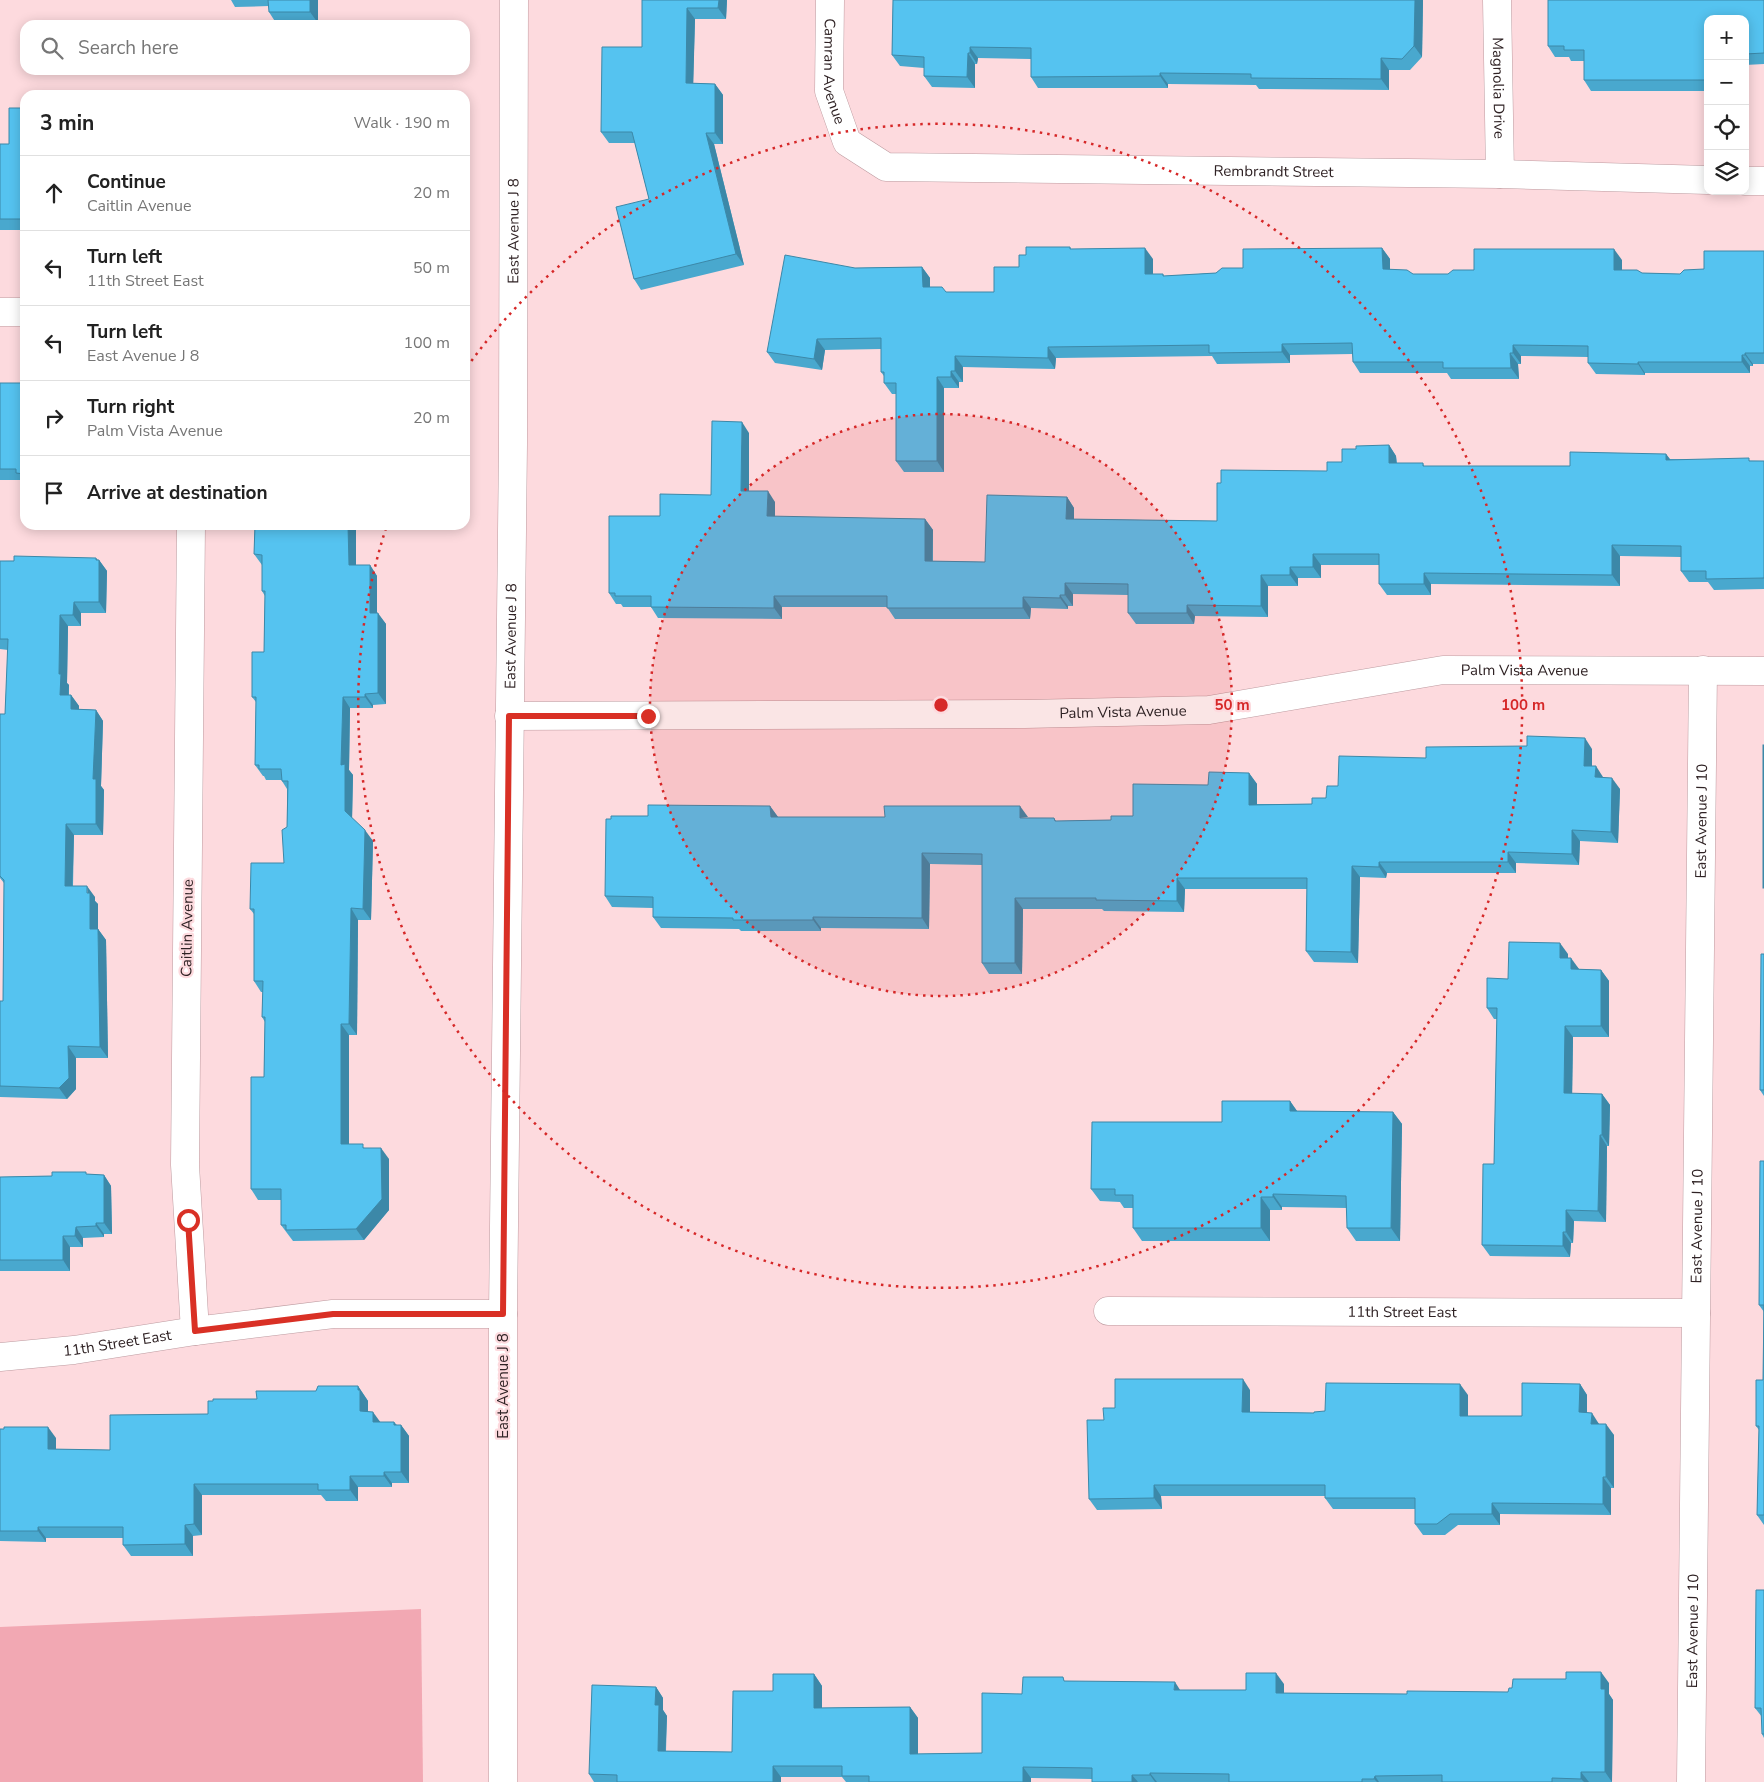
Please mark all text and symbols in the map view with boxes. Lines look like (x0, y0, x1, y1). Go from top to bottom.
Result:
map controls (1704, 15, 1749, 195)
button: + (1704, 15, 1749, 60)
street label: Camran Avenue (819, 18, 850, 127)
search box (20, 20, 470, 75)
icon: search (38, 34, 66, 62)
text: Search here (78, 35, 179, 61)
street label: Magnolia Drive (1488, 37, 1509, 139)
button: − (1704, 60, 1749, 105)
button: locate (1704, 105, 1749, 150)
text: 3 min (40, 109, 94, 137)
text: Walk · 190 m (354, 112, 450, 134)
button: layers (1704, 150, 1749, 195)
street label: Rembrandt Street (1213, 161, 1334, 182)
text: Continue (87, 169, 166, 195)
street label: East Avenue J 8 (503, 178, 524, 284)
icon: ahead (40, 179, 68, 207)
text: 20 m (413, 182, 450, 204)
text: Caitlin Avenue (87, 195, 191, 217)
text: Turn left (87, 244, 162, 270)
icon: left (40, 254, 68, 282)
text: 50 m (413, 257, 450, 279)
text: 11th Street East (87, 270, 204, 292)
text: Turn left (87, 319, 162, 345)
icon: left (40, 329, 68, 357)
text: 100 m (403, 332, 450, 354)
text: East Avenue J 8 (87, 345, 199, 367)
text: Turn right (87, 394, 174, 420)
icon: right (40, 404, 68, 432)
text: 20 m (413, 407, 450, 429)
text: Palm Vista Avenue (87, 420, 223, 442)
icon: arrive (40, 479, 68, 507)
text: Arrive at destination (87, 480, 268, 506)
street label: East Avenue J 8 (500, 583, 521, 689)
street label: Palm Vista Avenue (1461, 660, 1588, 680)
text: 50 m (1214, 695, 1250, 715)
text: 100 m (1501, 695, 1545, 715)
centre of rings (932, 696, 950, 714)
street label: Palm Vista Avenue (1059, 700, 1187, 723)
route end (637, 705, 660, 728)
street label: East Avenue J 10 (1691, 764, 1712, 878)
street label: Caitlin Avenue (176, 879, 198, 977)
street label: East Avenue J 10 (1686, 1169, 1708, 1283)
route start (177, 1209, 200, 1232)
street label: 11th Street East (1347, 1302, 1458, 1322)
street label: 11th Street East (62, 1325, 174, 1361)
street label: East Avenue J 8 (493, 1333, 513, 1439)
street label: East Avenue J 10 (1682, 1574, 1703, 1688)

